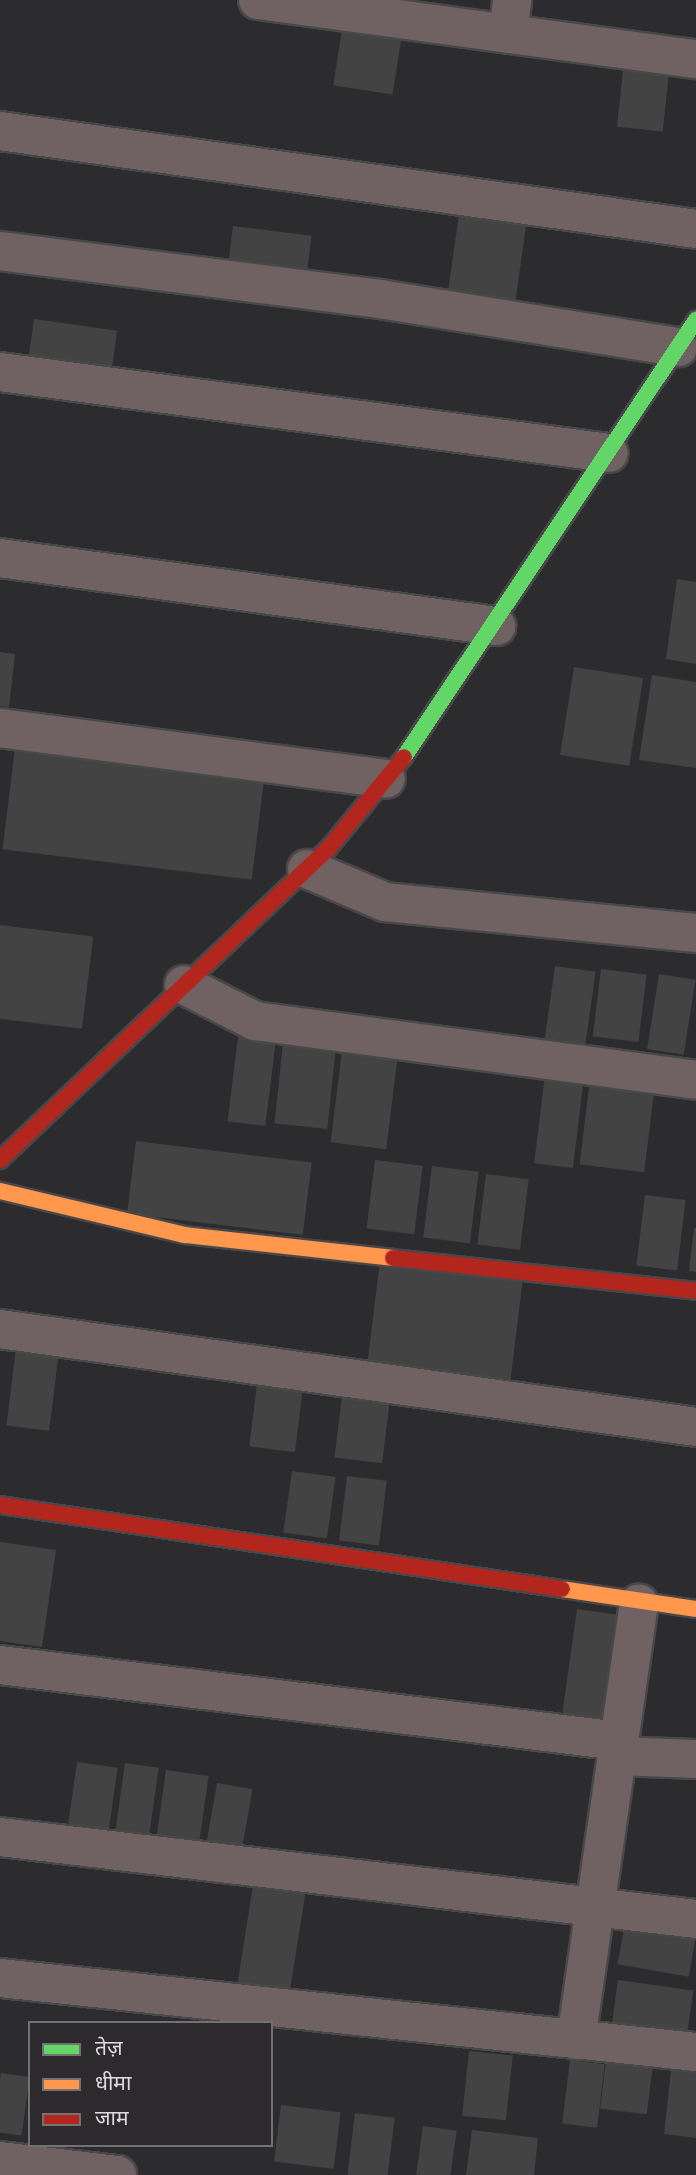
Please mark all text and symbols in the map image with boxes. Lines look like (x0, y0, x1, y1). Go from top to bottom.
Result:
legend (28, 2021, 273, 2147)
text: तेज़ (95, 2035, 123, 2060)
text: धीमा (95, 2070, 131, 2095)
text: जाम (95, 2105, 129, 2130)

